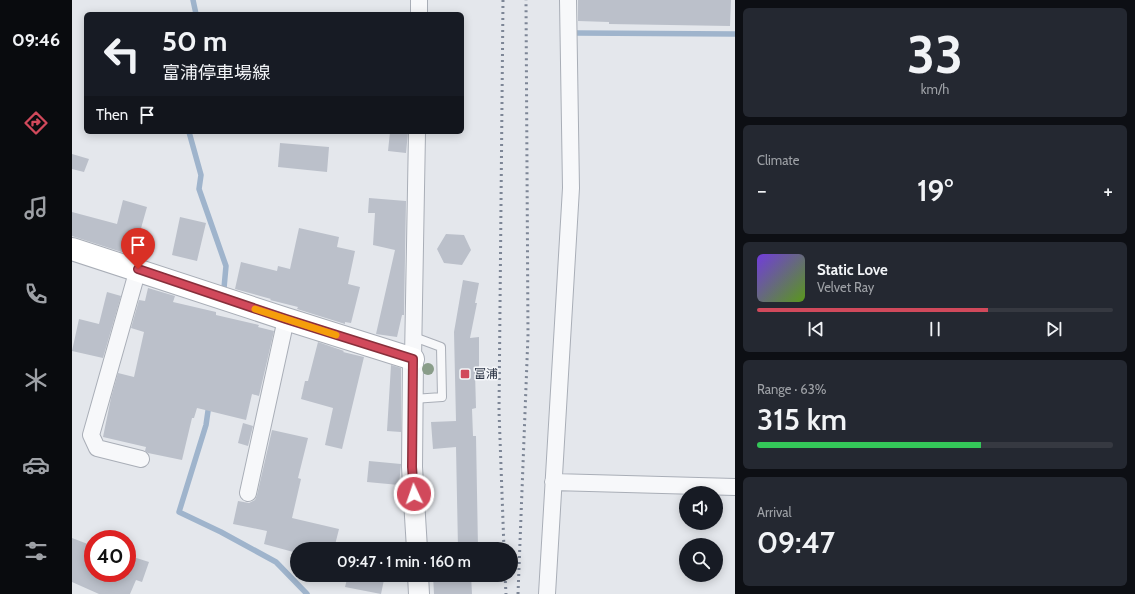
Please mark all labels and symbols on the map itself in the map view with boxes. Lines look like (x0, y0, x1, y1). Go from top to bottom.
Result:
pin (121, 228, 155, 269)
place label: 富浦 (474, 366, 498, 381)
marker: 富浦 (459, 368, 471, 380)
position arrow (393, 473, 435, 515)
speed limit sign: 40 (84, 530, 136, 582)

